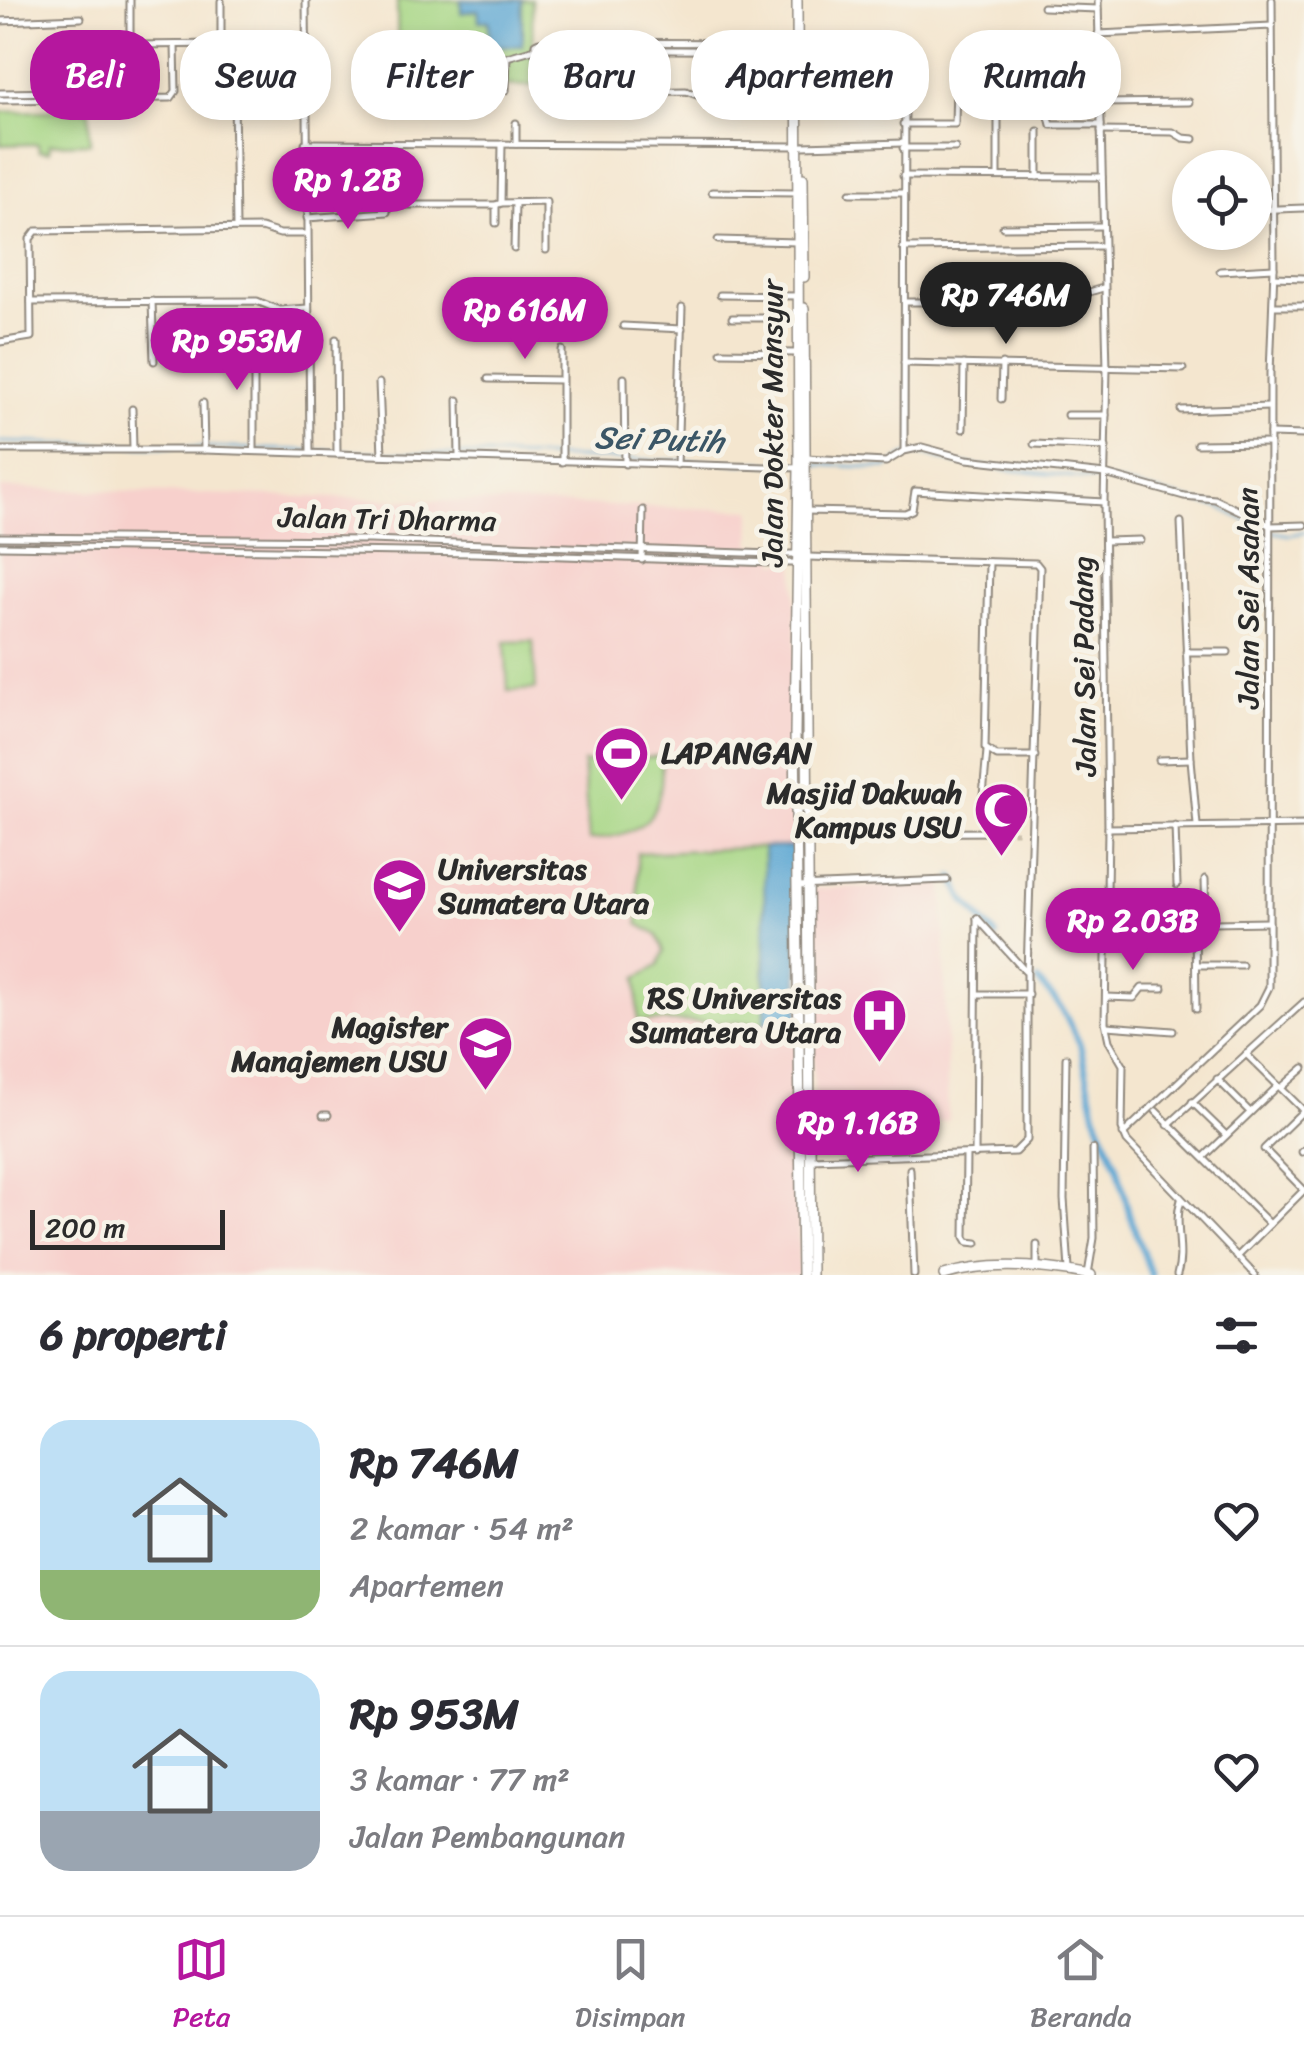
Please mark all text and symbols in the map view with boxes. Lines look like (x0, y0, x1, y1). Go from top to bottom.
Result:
chip: Beli (30, 30, 160, 120)
chip: Sewa (180, 30, 331, 120)
chip: Filter (351, 30, 508, 120)
chip: Baru (528, 30, 671, 120)
chip: Apartemen (691, 30, 929, 120)
chip: Rumah (949, 30, 1121, 120)
pin: Rp 1.2B (256, 147, 440, 232)
map controls (1172, 150, 1272, 250)
button: locate (1172, 150, 1272, 250)
text: Rp 1.2B (294, 151, 402, 208)
pin: Rp 746M (914, 262, 1098, 347)
text: Rp 746M (942, 266, 1070, 323)
pin: Rp 616M (433, 277, 617, 362)
street label: Jalan Dokter Mansyur (745, 277, 799, 568)
text: Rp 616M (464, 281, 586, 338)
pin: Rp 953M (145, 308, 329, 393)
text: Rp 953M (173, 312, 301, 369)
water label: Sei Putih (593, 409, 728, 470)
street label: Jalan Sei Asahan (1221, 487, 1275, 710)
street label: Jalan Tri Dharma (276, 490, 498, 548)
street label: Jalan Sei Padang (1055, 555, 1113, 778)
sports icon: LAPANGAN (592, 723, 652, 802)
place label: LAPANGAN (661, 726, 813, 780)
place label: Masjid Dakwah Kampus USU (766, 766, 962, 854)
mosque icon: Masjid Dakwah Kampus USU (971, 780, 1031, 859)
place label: Universitas Sumatera Utara (437, 842, 650, 930)
school or university icon: Universitas Sumatera Utara (369, 856, 429, 935)
pin: Rp 2.03B (1030, 888, 1236, 973)
text: Rp 2.03B (1068, 892, 1198, 949)
place label: RS Universitas Sumatera Utara (629, 971, 842, 1059)
hospital icon: RS Universitas Sumatera Utara (850, 985, 910, 1064)
place label: Magister Manajemen USU (230, 1000, 450, 1088)
school or university icon: Magister Manajemen USU (456, 1014, 516, 1093)
pin: Rp 1.16B (755, 1090, 961, 1175)
text: Rp 1.16B (798, 1094, 918, 1151)
text: 200 m (45, 1203, 125, 1252)
scale bar (30, 1205, 225, 1250)
text: 6 properti (40, 1298, 226, 1372)
icon: filters (1209, 1308, 1264, 1363)
text: Rp 746M (350, 1426, 519, 1500)
icon: home (120, 1460, 240, 1580)
icon: heart (1209, 1493, 1264, 1548)
text: 2 kamar · 54 m² (350, 1500, 574, 1557)
text: Apartemen (350, 1557, 504, 1614)
text: Rp 953M (350, 1677, 519, 1751)
icon: home (120, 1711, 240, 1831)
icon: heart (1209, 1744, 1264, 1799)
text: 3 kamar · 77 m² (350, 1751, 570, 1808)
text: Jalan Pembangunan (350, 1808, 625, 1865)
tab: Peta (172, 1932, 230, 2041)
tab: Disimpan (575, 1932, 685, 2041)
tab: Beranda (1030, 1932, 1132, 2041)

